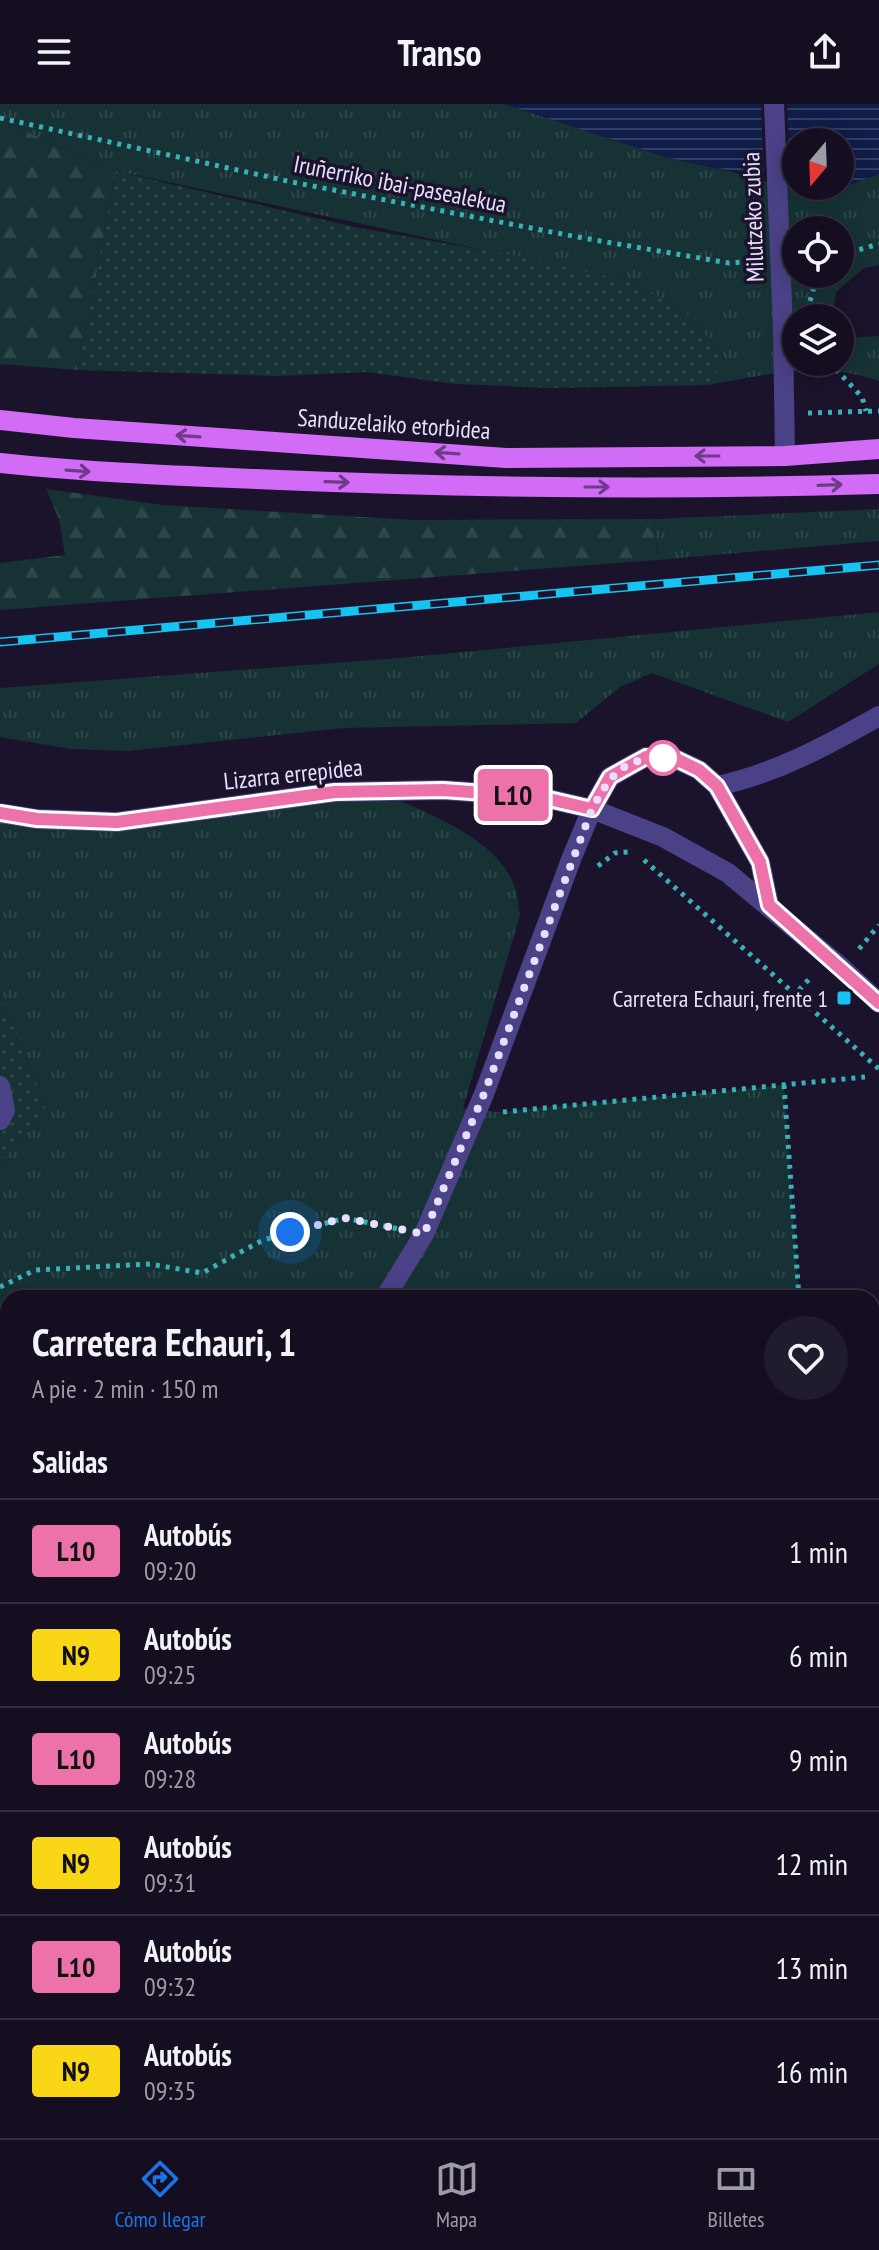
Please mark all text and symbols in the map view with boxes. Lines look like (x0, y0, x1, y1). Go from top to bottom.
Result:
text: Transo (397, 29, 482, 76)
icon: menu (32, 30, 76, 74)
icon: share (803, 30, 847, 74)
north arrow (782, 128, 854, 200)
map controls (782, 128, 854, 376)
street label: Iruñerriko ibai-pasealekua (291, 148, 509, 220)
street label: Milutzeko zubia (735, 151, 771, 283)
button: locate (782, 216, 854, 288)
button: layers (782, 304, 854, 376)
street label: Sanduzelaiko etorbidea (297, 402, 491, 446)
one-way arrow (175, 428, 202, 443)
one-way arrow (434, 445, 461, 460)
one-way arrow (694, 448, 721, 464)
one-way arrow (64, 464, 91, 479)
one-way arrow (323, 475, 350, 490)
one-way arrow (816, 478, 843, 493)
one-way arrow (583, 479, 610, 495)
unlabelled marker (646, 741, 680, 775)
street label: Lizarra errepidea (222, 751, 364, 797)
line badge: L10 (467, 769, 559, 821)
text: L10 (494, 776, 532, 813)
place label: Carretera Echauri, frente 1 (613, 983, 828, 1014)
marker: Carretera Echauri, frente 1 (835, 989, 853, 1007)
your location (270, 1212, 310, 1252)
button: heart (764, 1316, 848, 1400)
text: Carretera Echauri, 1 (32, 1317, 296, 1366)
text: A pie · 2 min · 150 m (32, 1372, 219, 1405)
text: Salidas (32, 1442, 108, 1481)
text: Autobús (144, 1515, 232, 1554)
text: L10 (57, 1532, 95, 1569)
text: 1 min (789, 1532, 848, 1571)
text: 09:20 (144, 1554, 196, 1587)
text: Autobús (144, 1619, 232, 1658)
text: N9 (62, 1636, 90, 1673)
text: 6 min (789, 1636, 848, 1675)
text: 09:25 (144, 1658, 196, 1691)
text: Autobús (144, 1723, 232, 1762)
text: L10 (57, 1740, 95, 1777)
text: 9 min (789, 1740, 848, 1779)
text: 09:28 (144, 1762, 196, 1795)
text: Autobús (144, 1827, 232, 1866)
text: N9 (62, 1844, 90, 1881)
text: 12 min (775, 1844, 848, 1883)
text: 09:31 (144, 1866, 196, 1899)
text: Autobús (144, 1931, 232, 1970)
text: L10 (57, 1948, 95, 1985)
text: 13 min (775, 1948, 848, 1987)
text: 09:32 (144, 1970, 196, 2003)
text: Autobús (144, 2035, 232, 2074)
text: N9 (62, 2052, 90, 2089)
text: 16 min (775, 2052, 848, 2091)
text: 09:35 (144, 2074, 196, 2107)
tab: Cómo llegar (115, 2157, 205, 2233)
tab: Mapa (435, 2157, 479, 2233)
tab: Billetes (708, 2157, 764, 2233)

